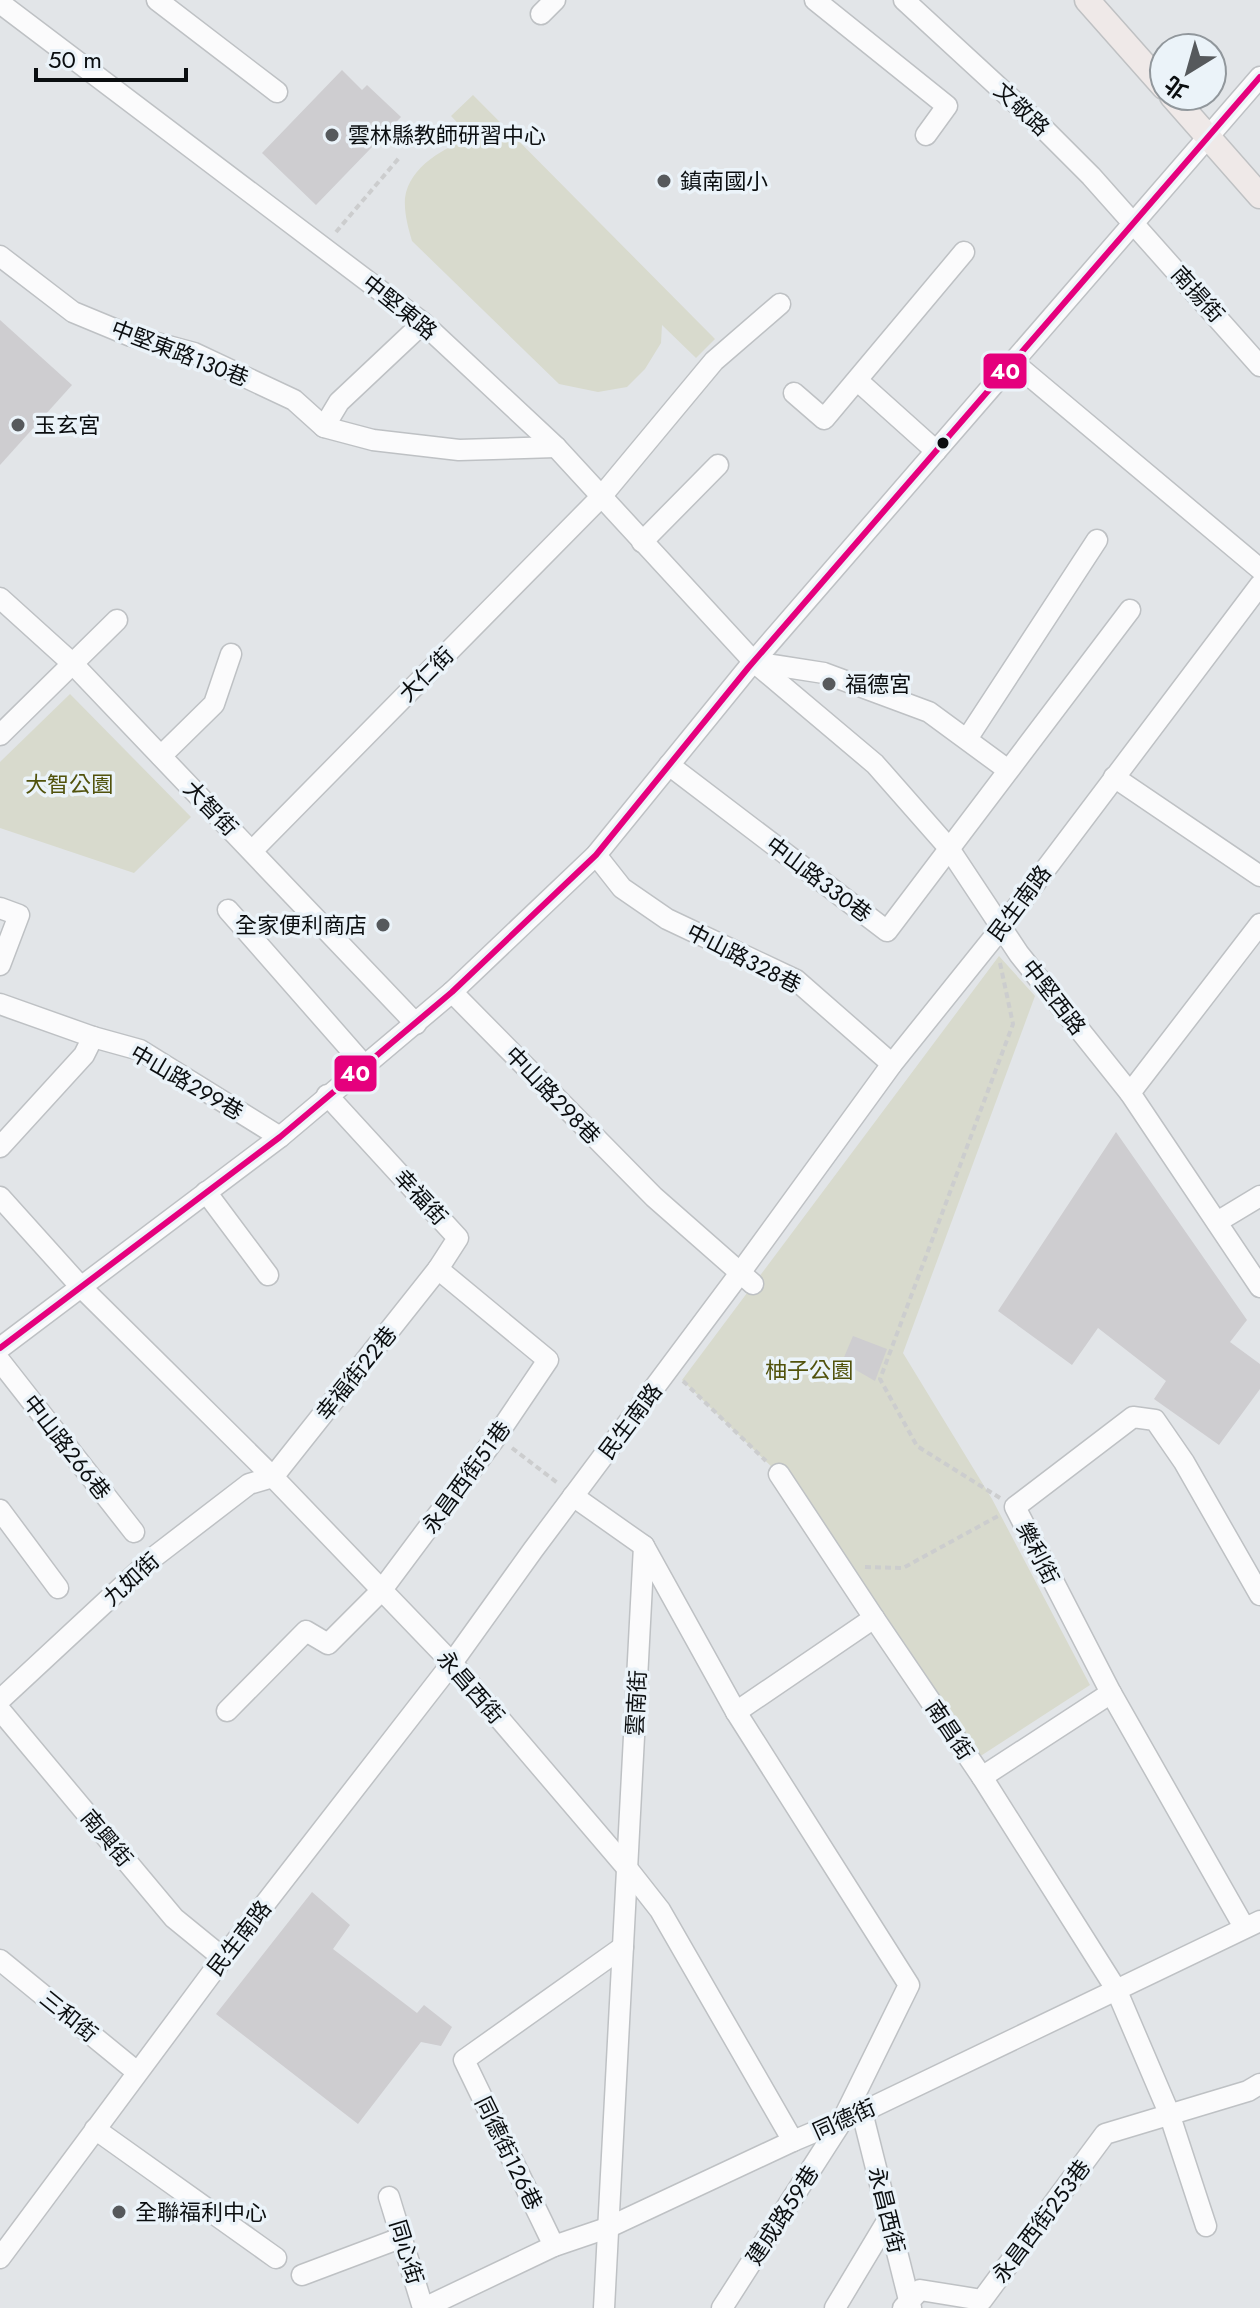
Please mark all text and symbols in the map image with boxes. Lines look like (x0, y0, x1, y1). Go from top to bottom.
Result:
scale bar (36, 32, 186, 82)
north arrow (1148, 32, 1228, 112)
text: 50 m (48, 42, 102, 77)
text: 北 (1158, 69, 1194, 107)
street label: 文敬路 (987, 75, 1057, 143)
place label: 雲林縣教師研習中心 (348, 119, 546, 151)
marker: 雲林縣教師研習中心 (323, 126, 341, 144)
place label: 鎮南國小 (680, 165, 768, 197)
marker: 鎮南國小 (655, 172, 673, 190)
street label: 南揚街 (1164, 259, 1232, 329)
street label: 中堅東路 (356, 267, 444, 347)
street label: 中堅東路130巷 (107, 312, 253, 394)
line badge: 40 (982, 352, 1028, 390)
text: 40 (990, 355, 1020, 387)
place label: 玉玄宮 (34, 409, 100, 441)
marker: 玉玄宮 (9, 416, 27, 434)
unlabelled marker (935, 435, 951, 451)
street label: 大仁街 (391, 639, 461, 709)
place label: 福德宮 (845, 668, 911, 700)
marker: 福德宮 (820, 675, 838, 693)
park label: 大智公園 (25, 768, 113, 800)
street label: 大智街 (177, 773, 245, 843)
street label: 中山路330巷 (759, 829, 879, 929)
street label: 民生南路 (980, 858, 1058, 948)
place label: 全家便利商店 (235, 909, 367, 941)
street label: 中山路328巷 (681, 915, 807, 1001)
marker: 全家便利商店 (374, 916, 392, 934)
street label: 中堅西路 (1014, 952, 1094, 1042)
street label: 中山路299巷 (124, 1037, 250, 1127)
street label: 中山路298巷 (498, 1039, 608, 1151)
line badge: 40 (333, 1054, 378, 1093)
text: 40 (340, 1057, 370, 1089)
street label: 幸福街 (387, 1162, 455, 1232)
street label: 幸福街22巷 (308, 1319, 404, 1427)
park label: 柚子公園 (765, 1354, 853, 1386)
street label: 民生南路 (591, 1376, 669, 1466)
street label: 中山路266巷 (16, 1388, 118, 1506)
street label: 永昌西街51巷 (414, 1414, 518, 1540)
street label: 樂利街 (1009, 1516, 1067, 1590)
street label: 九如街 (96, 1545, 166, 1613)
street label: 永昌西街 (430, 1643, 512, 1731)
street label: 雲南街 (618, 1669, 654, 1737)
street label: 南昌街 (918, 1694, 982, 1766)
street label: 南興街 (74, 1802, 140, 1874)
street label: 民生南路 (199, 1893, 279, 1983)
street label: 三和街 (33, 1983, 105, 2049)
street label: 同德街126巷 (468, 2091, 550, 2215)
street label: 同德街 (807, 2091, 881, 2147)
street label: 永昌西街253巷 (984, 2153, 1098, 2289)
street label: 建成路59巷 (738, 2159, 826, 2271)
street label: 永昌西街 (861, 2163, 913, 2257)
place label: 全聯福利中心 (135, 2196, 267, 2228)
marker: 全聯福利中心 (110, 2203, 128, 2221)
street label: 同心街 (382, 2216, 432, 2288)

